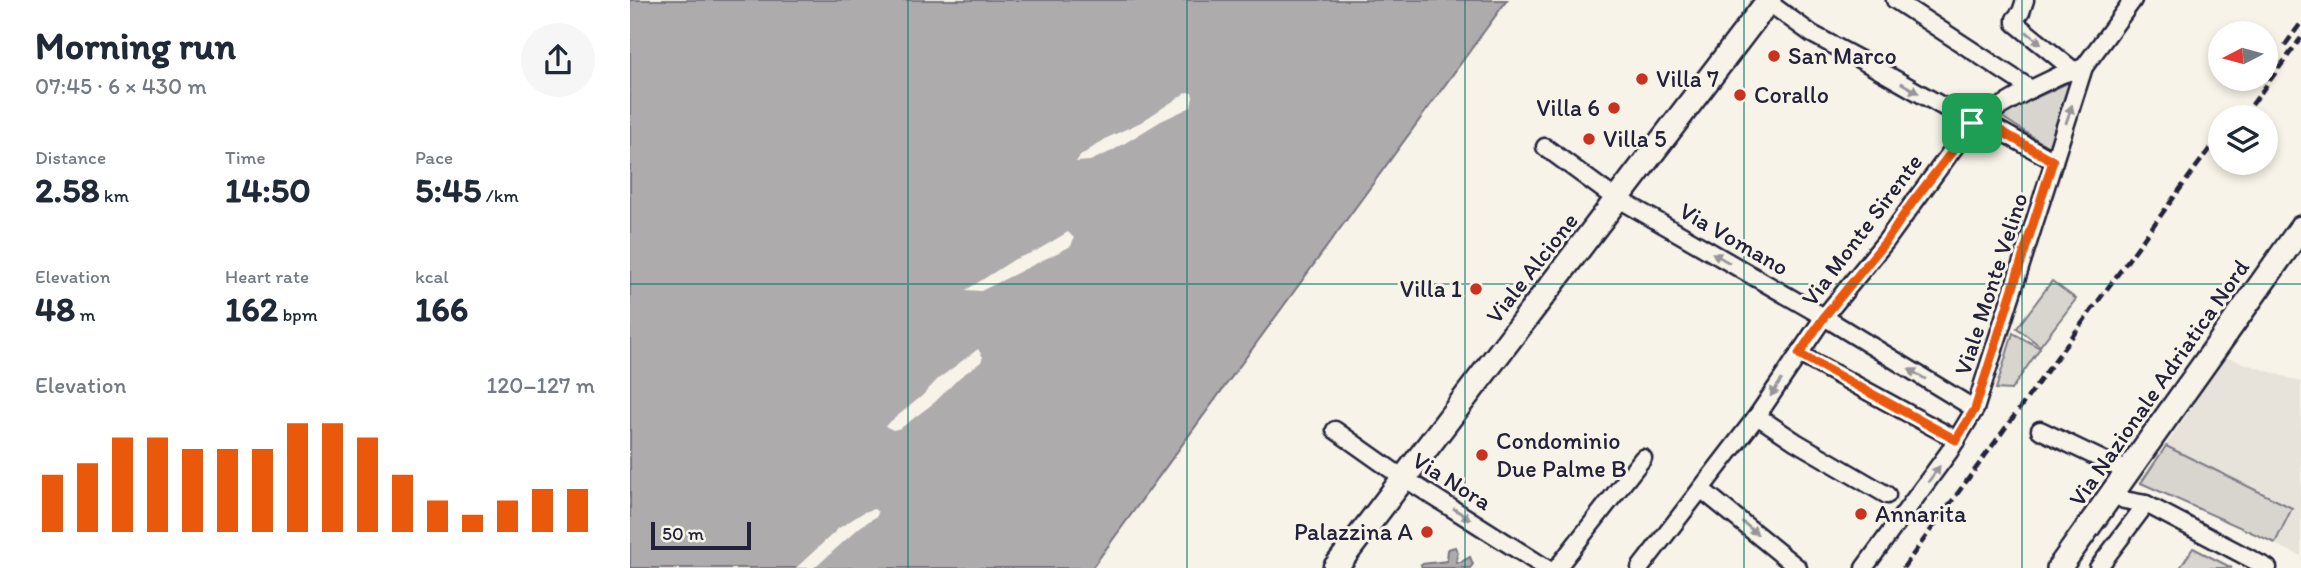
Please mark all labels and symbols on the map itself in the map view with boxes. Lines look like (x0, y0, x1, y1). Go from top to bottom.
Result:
north arrow (2208, 21, 2278, 91)
one-way arrow (2024, 31, 2042, 46)
place label: San Marco (1788, 41, 1897, 70)
marker: San Marco (1766, 48, 1782, 64)
place label: Villa 7 (1656, 64, 1719, 93)
marker: Villa 7 (1634, 71, 1650, 87)
place label: Corallo (1754, 80, 1829, 109)
one-way arrow (1900, 81, 1919, 94)
marker: Corallo (1732, 87, 1748, 103)
place label: Villa 6 (1536, 93, 1600, 122)
pin (1942, 93, 2002, 153)
marker: Villa 6 (1606, 100, 1622, 116)
one-way arrow (2064, 103, 2074, 124)
place label: Villa 5 (1603, 124, 1667, 153)
marker: Villa 5 (1581, 131, 1597, 147)
street label: Via Monte Sirente (1795, 148, 1928, 312)
street label: Viale Monte Velino (1947, 189, 2034, 379)
street label: Via Vomano (1674, 196, 1794, 281)
street label: Viale Alcione (1479, 206, 1584, 329)
one-way arrow (1711, 252, 1730, 264)
street label: Via Nazionale Adriatica Nord (2062, 254, 2255, 512)
place label: Villa 1 (1400, 274, 1462, 303)
marker: Villa 1 (1468, 281, 1484, 297)
one-way arrow (1907, 367, 1926, 380)
one-way arrow (1769, 379, 1782, 398)
place label: Condominio Due Palme B (1496, 426, 1627, 483)
street label: Via Nora (1407, 445, 1498, 516)
marker: Condominio Due Palme B (1474, 447, 1490, 463)
one-way arrow (1926, 465, 1941, 483)
place label: Annarita (1875, 499, 1967, 528)
marker: Annarita (1853, 506, 1869, 522)
one-way arrow (1453, 507, 1471, 521)
place label: Palazzina A (1294, 517, 1413, 546)
scale bar (651, 519, 751, 551)
one-way arrow (1740, 521, 1758, 536)
marker: Palazzina A (1419, 524, 1435, 540)

